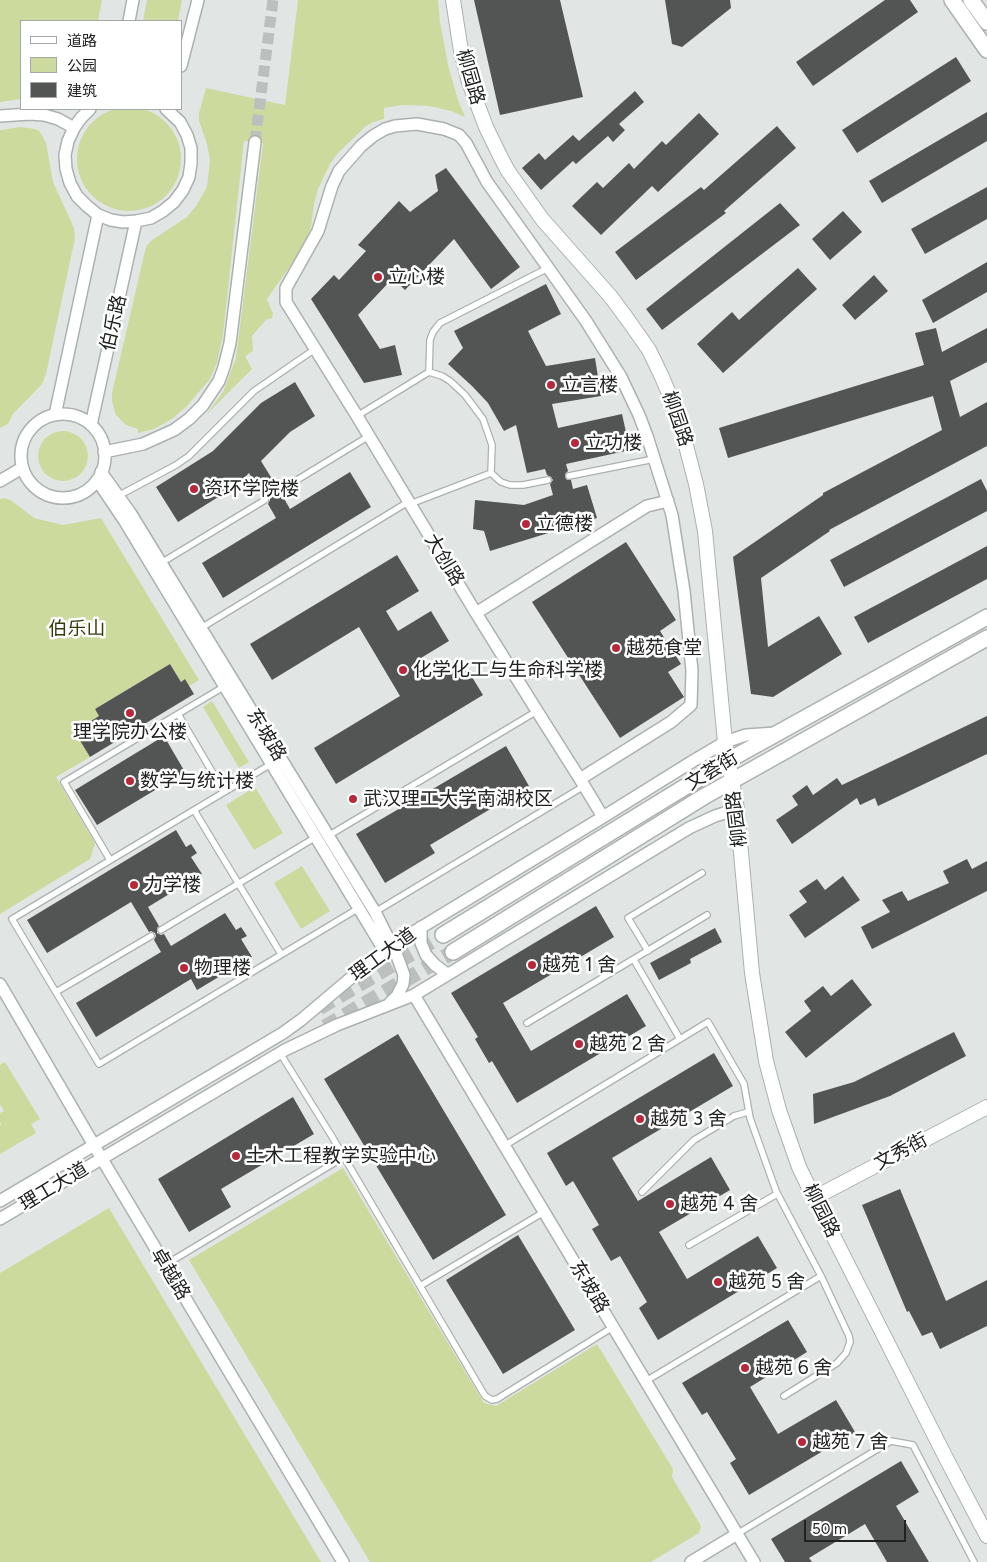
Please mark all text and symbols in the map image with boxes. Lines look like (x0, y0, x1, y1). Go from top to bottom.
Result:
legend (20, 20, 182, 110)
text: 道路 (67, 32, 97, 50)
street label: 柳园路 (451, 46, 489, 108)
text: 公园 (67, 57, 97, 75)
text: 建筑 (67, 82, 97, 100)
place label: 立心楼 (388, 266, 445, 288)
marker: 立心楼 (372, 271, 384, 283)
street label: 伯乐路 (96, 293, 132, 353)
place label: 立言楼 (561, 374, 618, 396)
marker: 立言楼 (545, 379, 557, 391)
street label: 柳园路 (657, 388, 697, 450)
place label: 立功楼 (585, 432, 642, 454)
marker: 立功楼 (569, 437, 581, 449)
place label: 资环学院楼 (204, 478, 299, 500)
marker: 资环学院楼 (188, 483, 200, 495)
place label: 立德楼 (536, 513, 593, 535)
marker: 立德楼 (520, 518, 532, 530)
street label: 大创路 (420, 530, 468, 590)
park label: 伯乐山 (49, 618, 105, 640)
place label: 越苑食堂 (626, 637, 702, 659)
marker: 越苑食堂 (610, 642, 622, 654)
place label: 化学化工与生命科学楼 (413, 659, 603, 681)
marker: 化学化工与生命科学楼 (397, 664, 409, 676)
street label: 东坡路 (242, 705, 290, 765)
marker: 理学院办公楼 (124, 707, 136, 719)
place label: 理学院办公楼 (73, 721, 187, 743)
street label: 文荟街 (682, 747, 742, 795)
place label: 数学与统计楼 (140, 770, 254, 792)
marker: 数学与统计楼 (124, 775, 136, 787)
place label: 武汉理工大学南湖校区 (363, 788, 553, 810)
street label: 柳园路 (722, 789, 752, 849)
marker: 武汉理工大学南湖校区 (347, 793, 359, 805)
place label: 力学楼 (144, 874, 201, 896)
marker: 力学楼 (128, 879, 140, 891)
street label: 理工大道 (346, 923, 420, 987)
place label: 越苑 1 舍 (542, 954, 616, 976)
place label: 物理楼 (194, 957, 251, 979)
marker: 越苑 1 舍 (526, 959, 538, 971)
marker: 物理楼 (178, 962, 190, 974)
place label: 越苑 2 舍 (589, 1033, 666, 1055)
marker: 越苑 2 舍 (573, 1038, 585, 1050)
place label: 越苑 3 舍 (650, 1108, 727, 1130)
marker: 越苑 3 舍 (634, 1113, 646, 1125)
street label: 文秀街 (870, 1129, 932, 1175)
place label: 土木工程教学实验中心 (246, 1145, 436, 1167)
marker: 土木工程教学实验中心 (230, 1150, 242, 1162)
street label: 理工大道 (16, 1158, 92, 1216)
street label: 柳园路 (798, 1180, 844, 1242)
place label: 越苑 4 舍 (680, 1193, 758, 1215)
marker: 越苑 4 舍 (664, 1198, 676, 1210)
street label: 卓越路 (146, 1244, 194, 1304)
street label: 东坡路 (565, 1257, 613, 1317)
place label: 越苑 5 舍 (728, 1271, 805, 1293)
marker: 越苑 5 舍 (712, 1276, 724, 1288)
place label: 越苑 6 舍 (755, 1357, 832, 1379)
marker: 越苑 6 舍 (739, 1362, 751, 1374)
place label: 越苑 7 舍 (812, 1431, 889, 1453)
marker: 越苑 7 舍 (796, 1436, 808, 1448)
scale bar (807, 1510, 910, 1542)
text: 50 m (812, 1520, 847, 1538)

